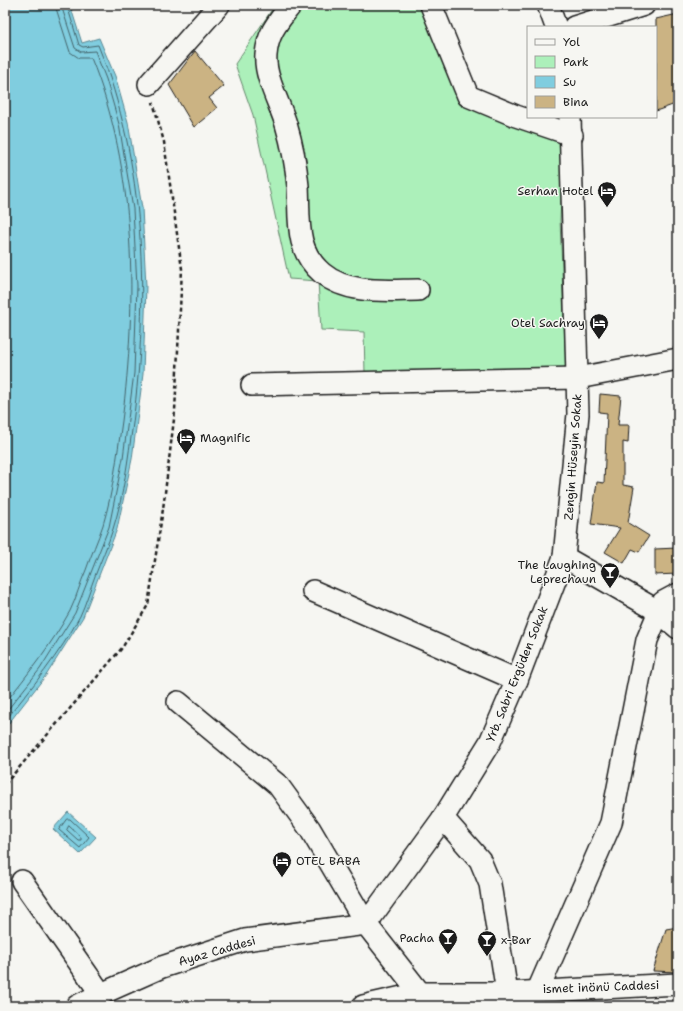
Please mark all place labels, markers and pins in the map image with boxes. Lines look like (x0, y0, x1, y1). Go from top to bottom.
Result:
hotel icon: Serhan Hotel (596, 180, 618, 208)
place label: Serhan Hotel (517, 183, 593, 199)
hotel icon: Otel Sachray (588, 312, 610, 340)
place label: Otel Sachray (511, 315, 585, 331)
hotel icon: Magnific (175, 427, 197, 455)
place label: Magnific (200, 430, 251, 446)
place label: The Laughing Leprechaun (518, 557, 596, 587)
bar icon: The Laughing Leprechaun (599, 561, 621, 589)
hotel icon: OTEL BABA (271, 850, 293, 878)
place label: OTEL BABA (296, 853, 361, 869)
bar icon: Pacha (437, 927, 459, 955)
bar icon: x-Bar (476, 929, 498, 957)
place label: Pacha (400, 930, 435, 946)
place label: x-Bar (501, 932, 532, 948)

